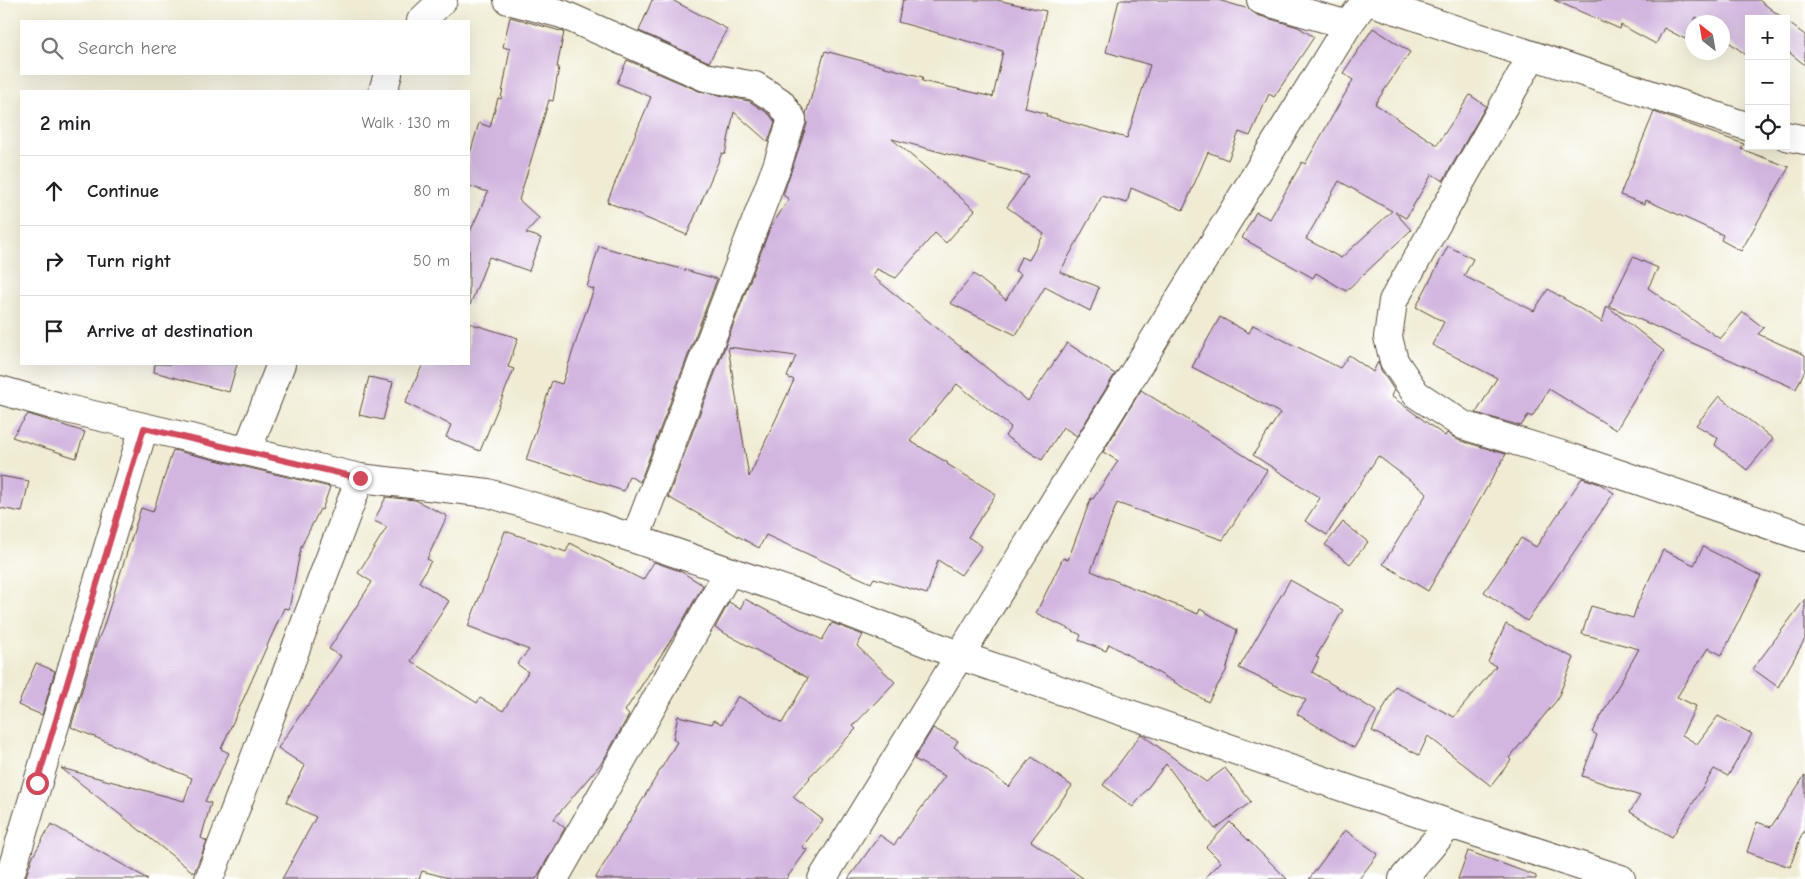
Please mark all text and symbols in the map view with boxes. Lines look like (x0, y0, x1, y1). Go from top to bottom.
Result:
north arrow (1685, 15, 1730, 60)
map controls (1745, 15, 1790, 150)
button: + (1745, 15, 1790, 60)
search box (20, 20, 470, 75)
icon: search (38, 34, 66, 62)
text: Search here (78, 37, 177, 59)
button: − (1745, 60, 1790, 105)
button: locate (1745, 105, 1790, 150)
text: 2 min (40, 111, 91, 135)
text: Walk · 130 m (361, 114, 450, 132)
icon: ahead (40, 177, 68, 205)
text: Continue (87, 180, 159, 202)
text: 80 m (413, 182, 450, 200)
icon: right (40, 247, 68, 275)
text: Turn right (87, 250, 171, 272)
text: 50 m (413, 252, 450, 270)
icon: arrive (40, 317, 68, 345)
text: Arrive at destination (87, 320, 253, 342)
route end (349, 467, 372, 490)
route start (26, 772, 49, 795)

